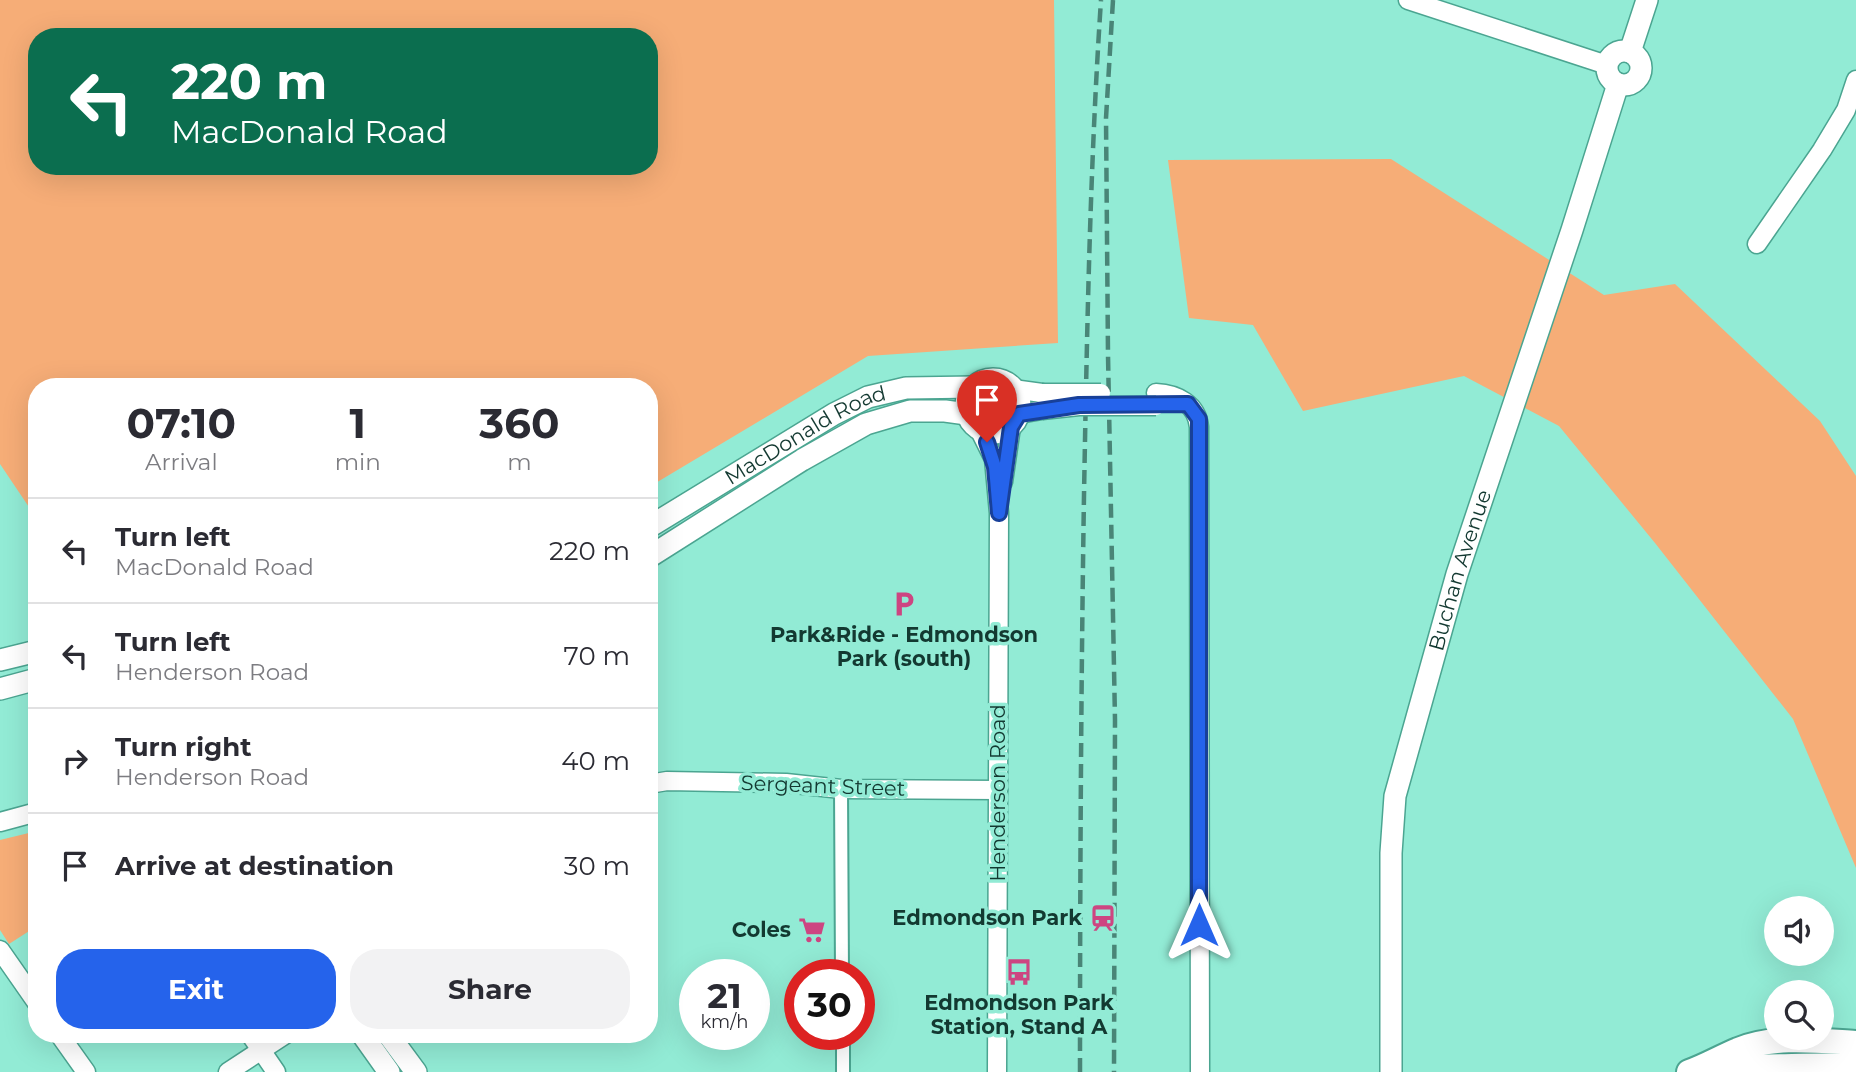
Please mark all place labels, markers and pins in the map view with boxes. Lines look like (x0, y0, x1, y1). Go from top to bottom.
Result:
pin (957, 370, 1017, 442)
parking icon: Park&Ride - Edmondson Park (south) (889, 589, 919, 619)
place label: Park&Ride - Edmondson Park (south) (770, 622, 1038, 671)
station icon: Edmondson Park (1088, 903, 1118, 933)
place label: Edmondson Park (892, 905, 1082, 930)
supermarket icon: Coles (797, 915, 827, 945)
place label: Coles (732, 917, 791, 942)
bus stop icon: Edmondson Park Station, Stand A (1004, 957, 1034, 987)
place label: Edmondson Park Station, Stand A (924, 990, 1114, 1039)

